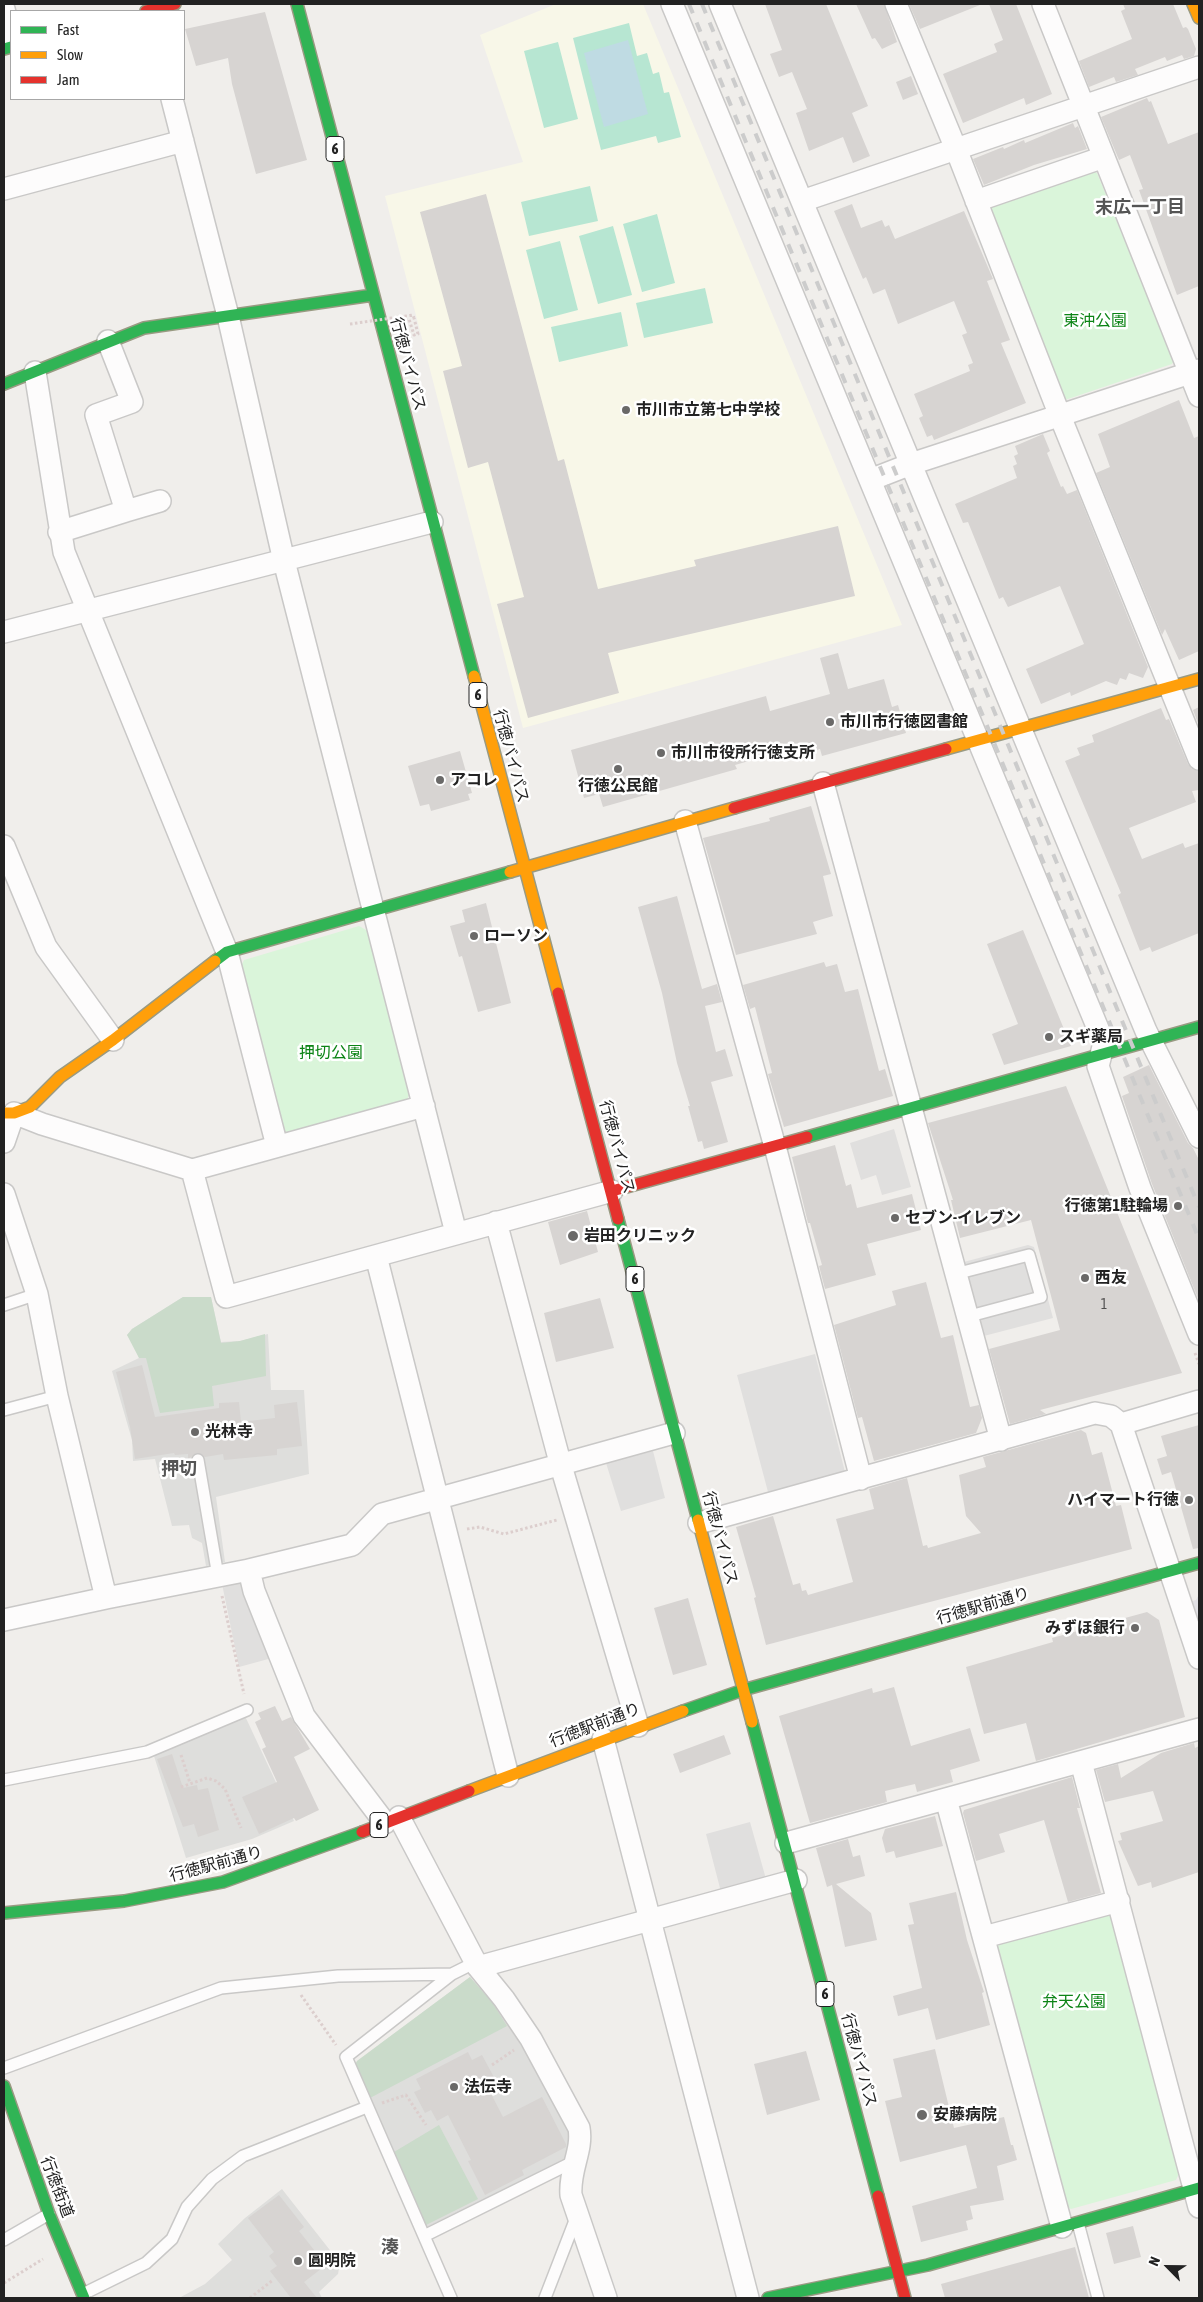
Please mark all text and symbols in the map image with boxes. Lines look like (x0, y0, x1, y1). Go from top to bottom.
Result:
legend (10, 10, 185, 100)
text: Fast (57, 21, 79, 38)
text: Slow (57, 46, 83, 63)
text: Jam (57, 71, 80, 88)
road number: 6 (326, 136, 344, 162)
district label: 末広一丁目 (1095, 196, 1185, 218)
park label: 東沖公園 (1063, 311, 1127, 331)
street label: 行徳バイパス (386, 315, 430, 413)
place label: 市川市立第七中学校 (636, 400, 780, 420)
marker: 市川市立第七中学校 (620, 404, 632, 416)
road number: 6 (469, 682, 487, 708)
street label: 行徳バイパス (489, 707, 533, 805)
place label: 市川市行徳図書館 (840, 712, 968, 732)
marker: 市川市行徳図書館 (824, 716, 836, 728)
place label: 市川市役所行徳支所 (671, 743, 815, 763)
marker: 市川市役所行徳支所 (655, 747, 667, 759)
marker: 行徳公民館 (612, 763, 624, 775)
place label: アコレ (450, 770, 498, 790)
marker: アコレ (434, 774, 446, 786)
place label: 行徳公民館 (578, 776, 658, 796)
place label: ローソン (484, 926, 548, 946)
marker: ローソン (468, 930, 480, 942)
place label: スギ薬局 (1059, 1027, 1123, 1047)
marker: スギ薬局 (1043, 1031, 1055, 1043)
park label: 押切公園 (299, 1043, 363, 1063)
street label: 行徳バイパス (595, 1098, 639, 1196)
place label: 行徳第1駐輪場 (1064, 1196, 1168, 1216)
marker: 行徳第1駐輪場 (1172, 1200, 1184, 1212)
place label: セブン-イレブン (905, 1208, 1021, 1228)
marker: セブン-イレブン (889, 1212, 901, 1224)
place label: 岩田クリニック (584, 1226, 696, 1246)
marker: 岩田クリニック (566, 1229, 580, 1243)
road number: 6 (626, 1266, 644, 1292)
place label: 西友 (1095, 1268, 1127, 1288)
marker: 西友 (1079, 1272, 1091, 1284)
house number: 1 (1101, 1297, 1107, 1313)
place label: 光林寺 (205, 1422, 253, 1442)
marker: 光林寺 (189, 1426, 201, 1438)
district label: 押切 (161, 1458, 197, 1480)
street label: 行徳バイパス (698, 1489, 742, 1587)
place label: ハイマート行徳 (1067, 1490, 1179, 1510)
marker: ハイマート行徳 (1183, 1494, 1195, 1506)
street label: 行徳駅前通り (934, 1584, 1032, 1628)
place label: みずほ銀行 (1045, 1618, 1125, 1638)
marker: みずほ銀行 (1129, 1622, 1141, 1634)
street label: 行徳駅前通り (547, 1699, 643, 1751)
road number: 6 (370, 1812, 388, 1838)
street label: 行徳駅前通り (167, 1842, 265, 1886)
road number: 6 (816, 1982, 834, 2006)
park label: 弁天公園 (1042, 1992, 1106, 2012)
street label: 行徳バイパス (837, 2011, 881, 2109)
place label: 法伝寺 (464, 2077, 512, 2097)
marker: 法伝寺 (448, 2081, 460, 2093)
place label: 安藤病院 (933, 2105, 997, 2125)
marker: 安藤病院 (915, 2108, 929, 2122)
street label: 行徳街道 (37, 2154, 77, 2220)
district label: 湊 (381, 2236, 399, 2258)
north arrow (1143, 2242, 1193, 2292)
place label: 圓明院 (308, 2251, 356, 2271)
text: N (1145, 2254, 1163, 2268)
marker: 圓明院 (292, 2255, 304, 2267)

